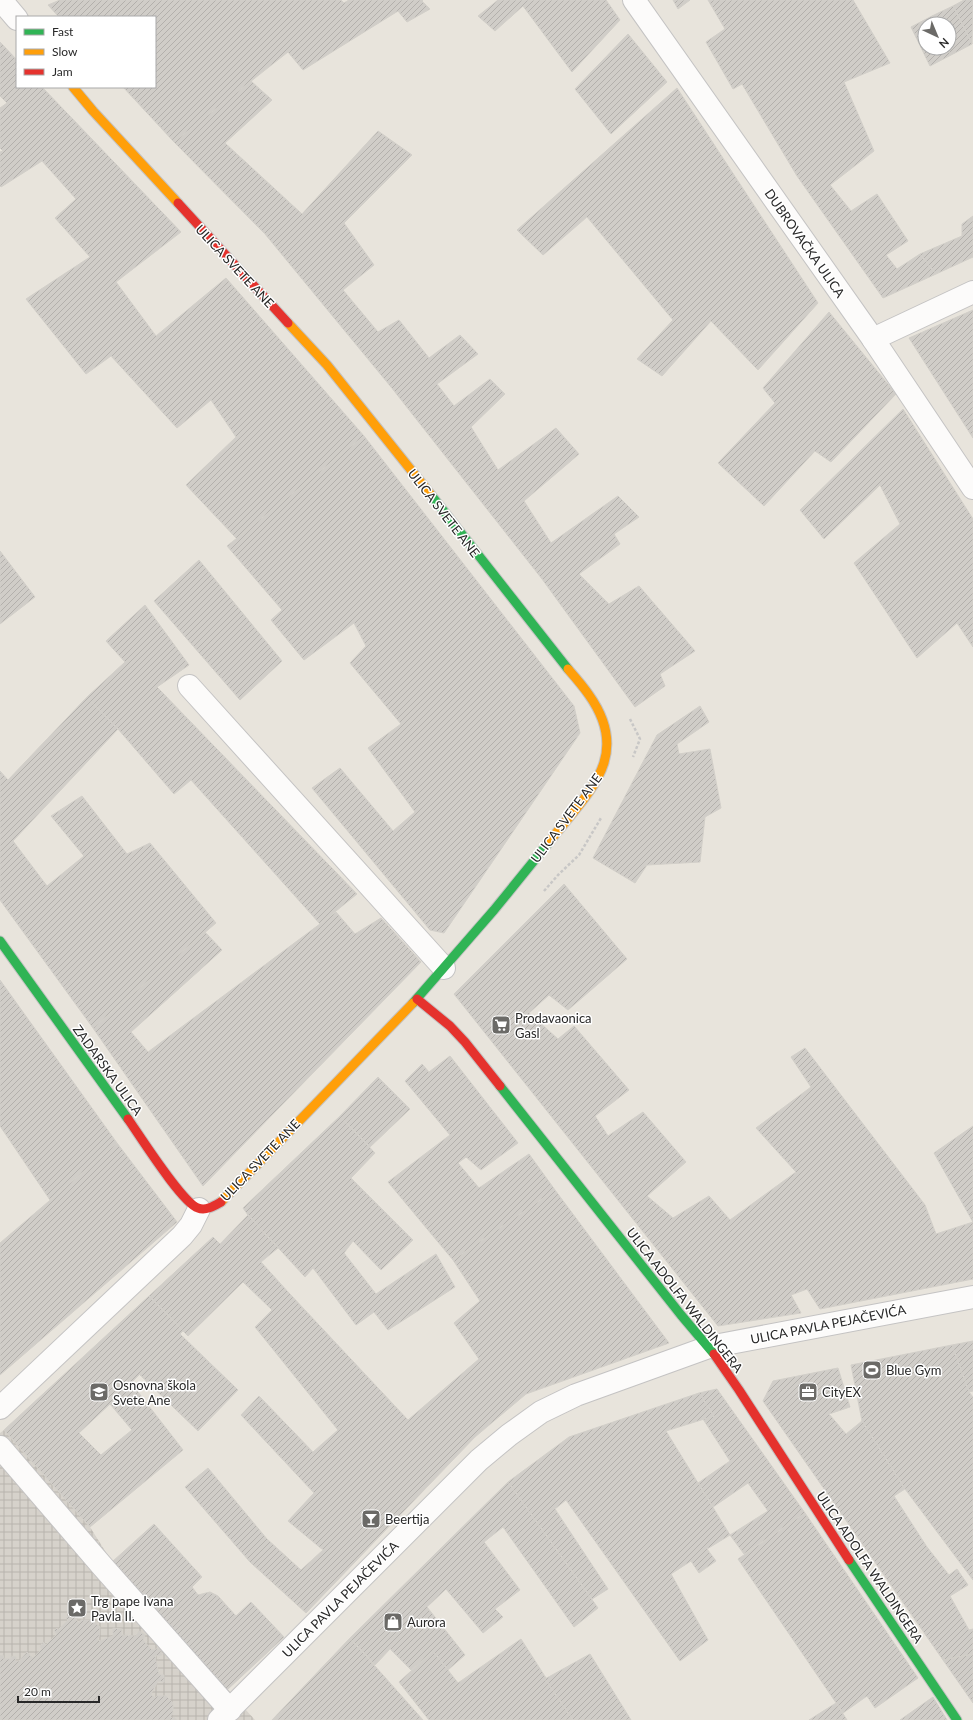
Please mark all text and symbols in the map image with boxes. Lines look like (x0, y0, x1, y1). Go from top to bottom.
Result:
legend (16, 16, 156, 88)
north arrow (917, 16, 957, 56)
text: Fast (52, 24, 74, 39)
text: N (937, 36, 952, 51)
text: Slow (52, 44, 78, 59)
text: Jam (52, 64, 73, 79)
street label: DUBROVAČKA ULICA (761, 186, 849, 301)
street label: ULICA SVETE ANE (192, 221, 278, 311)
street label: ULICA SVETE ANE (405, 466, 483, 560)
street label: ULICA SVETE ANE (527, 770, 605, 866)
place label: Prodavaonica Gasl (515, 1010, 592, 1041)
supermarket icon: Prodavaonica Gasl (490, 1014, 512, 1036)
street label: ZADARSKA ULICA (70, 1022, 146, 1119)
street label: ULICA SVETE ANE (217, 1116, 303, 1204)
street label: ULICA ADOLFA WALDINGERA (623, 1224, 747, 1376)
street label: ULICA PAVLA PEJAČEVIĆA (749, 1301, 907, 1347)
sports icon: Blue Gym (861, 1359, 883, 1381)
place label: Blue Gym (886, 1362, 941, 1378)
place label: Osnovna škola Svete Ane (113, 1377, 196, 1408)
school or university icon: Osnovna škola Svete Ane (88, 1381, 110, 1403)
office icon: CityEX (797, 1381, 819, 1403)
place label: CityEX (822, 1384, 862, 1400)
street label: ULICA ADOLFA WALDINGERA (813, 1488, 927, 1646)
bar icon: Beertija (360, 1508, 382, 1530)
place label: Beertija (385, 1511, 429, 1527)
street label: ULICA PAVLA PEJAČEVIĆA (278, 1537, 402, 1661)
place label: Trg pape Ivana Pavla II. (91, 1593, 173, 1624)
place icon: Trg pape Ivana Pavla II. (66, 1597, 88, 1619)
shop icon: Aurora (382, 1611, 404, 1633)
place label: Aurora (407, 1614, 446, 1630)
scale bar (18, 1678, 99, 1704)
text: 20 m (24, 1684, 51, 1699)

